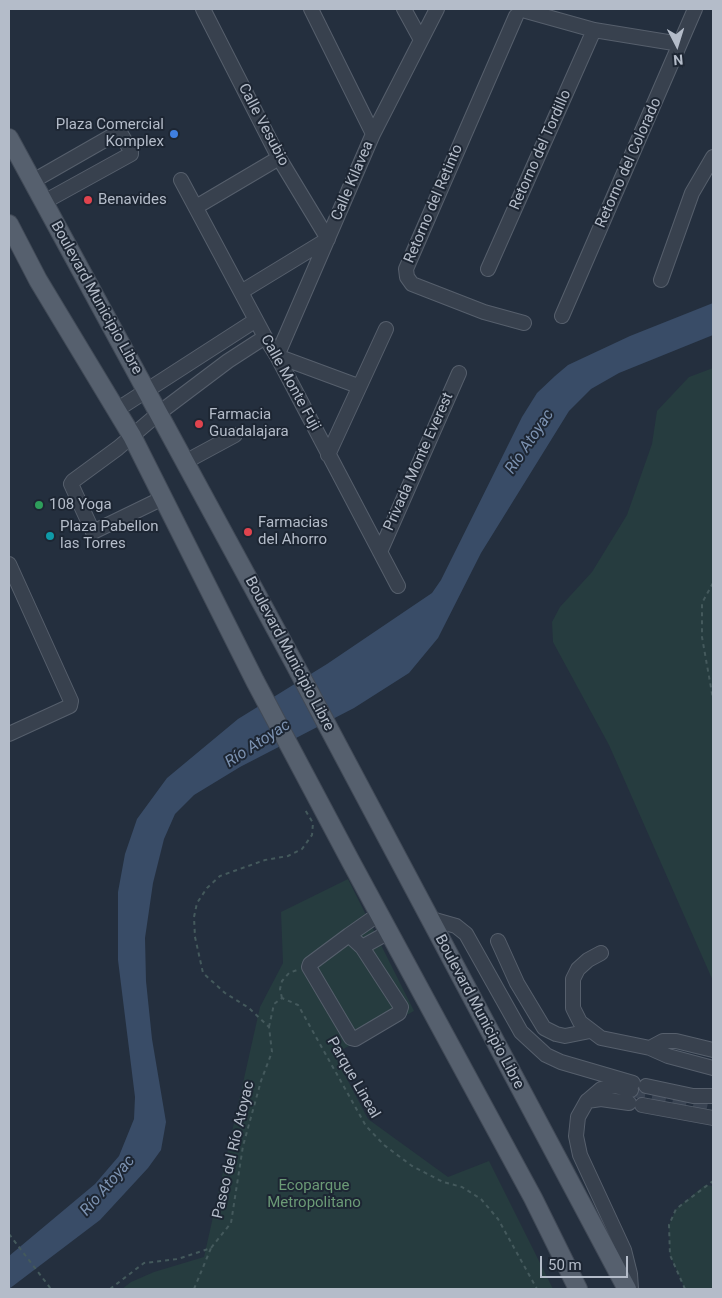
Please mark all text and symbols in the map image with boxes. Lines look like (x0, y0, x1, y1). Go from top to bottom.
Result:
north arrow (652, 20, 702, 70)
text: N (673, 52, 684, 68)
street label: Calle Vesubio (234, 81, 292, 169)
street label: Retorno del Tordillo (506, 87, 576, 213)
street label: Retorno del Colorado (592, 95, 666, 231)
place label: Plaza Comercial Komplex (56, 116, 164, 151)
marker: Plaza Comercial Komplex (168, 128, 180, 140)
street label: Calle Kilavea (328, 138, 378, 224)
street label: Retorno del Retinto (401, 142, 467, 266)
place label: Benavides (98, 191, 167, 209)
marker: Benavides (82, 194, 94, 206)
street label: Boulevard Municipio Libre (46, 218, 146, 378)
street label: Calle Monte Fuji (256, 332, 324, 434)
street label: Privada Monte Everest (380, 390, 458, 534)
place label: Farmacia Guadalajara (209, 406, 289, 441)
water label: Río Atoyac (501, 406, 559, 478)
marker: Farmacia Guadalajara (193, 418, 205, 430)
place label: 108 Yoga (49, 496, 112, 514)
marker: 108 Yoga (33, 499, 45, 511)
place label: Farmacias del Ahorro (258, 514, 328, 549)
place label: Plaza Pabellon las Torres (60, 518, 159, 553)
marker: Farmacias del Ahorro (242, 526, 254, 538)
marker: Plaza Pabellon las Torres (44, 530, 56, 542)
street label: Boulevard Municipio Libre (241, 574, 337, 734)
water label: Río Atoyac (222, 716, 294, 772)
street label: Boulevard Municipio Libre (431, 932, 527, 1092)
street label: Parque Lineal (323, 1034, 383, 1122)
street label: Paseo del Río Atoyac (209, 1080, 259, 1220)
water label: Río Atoyac (77, 1152, 139, 1220)
park label: Ecoparque Metropolitano (267, 1177, 361, 1212)
scale bar (542, 1246, 630, 1278)
text: 50 m (548, 1256, 582, 1274)

